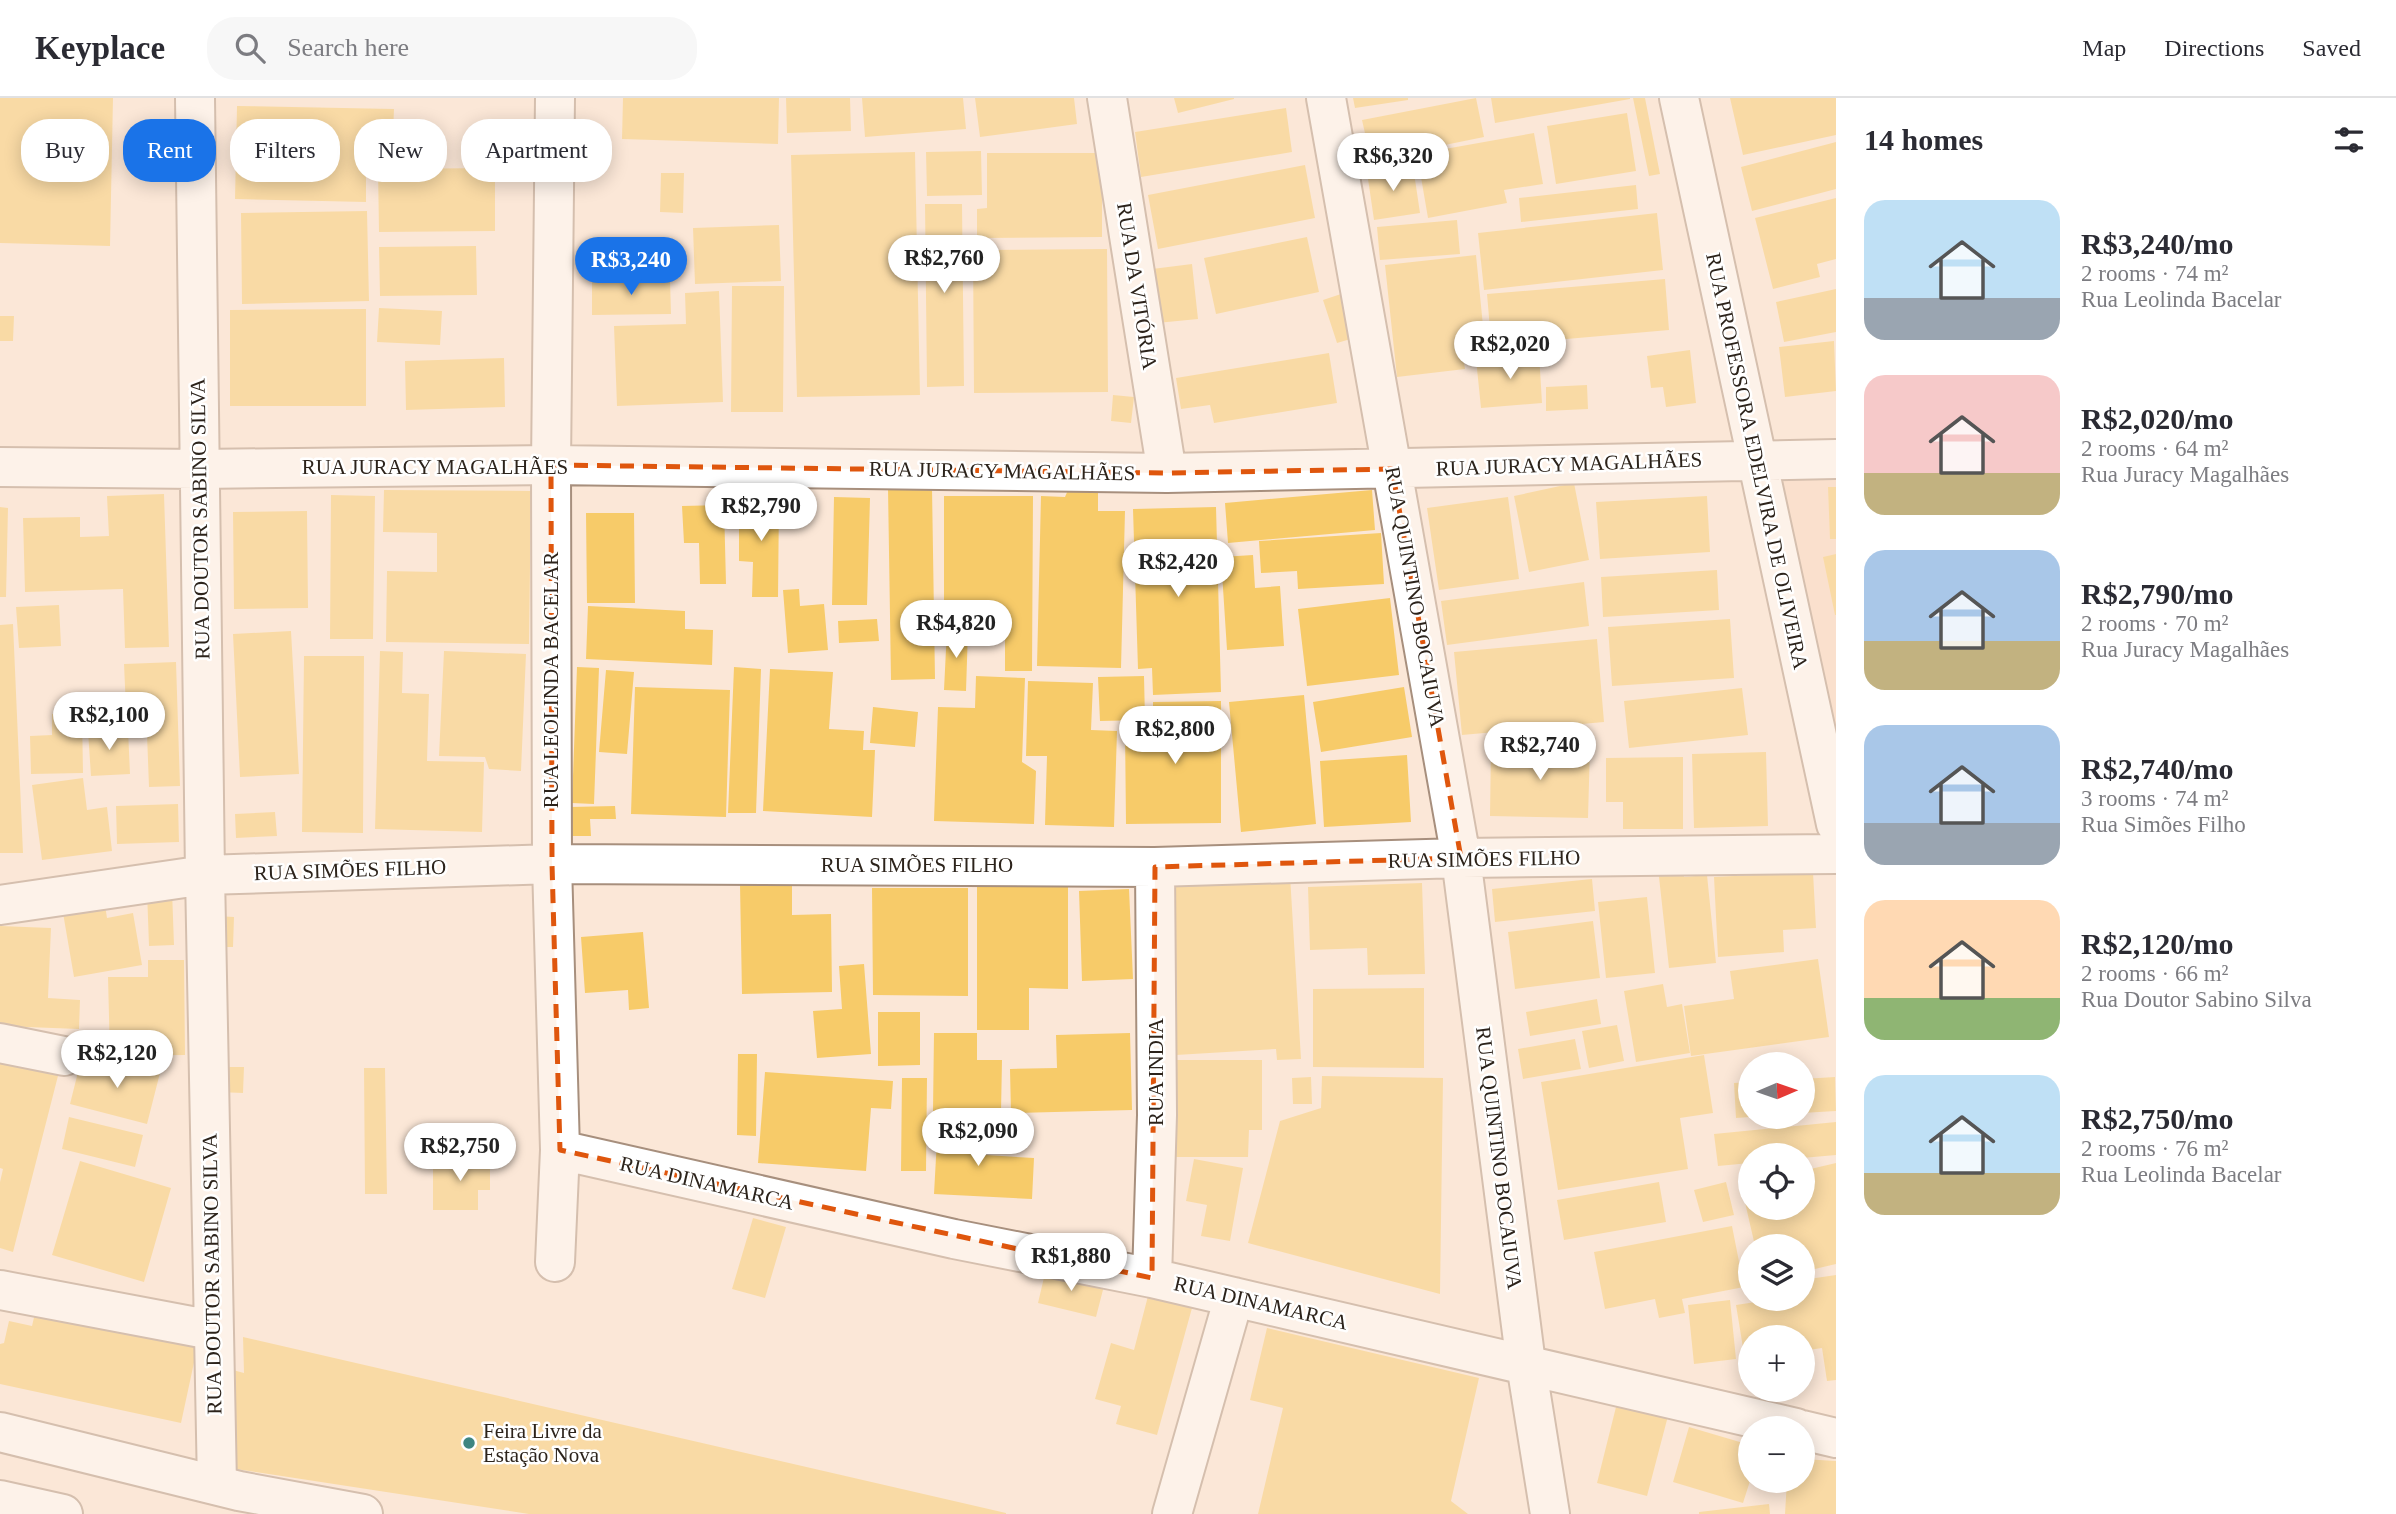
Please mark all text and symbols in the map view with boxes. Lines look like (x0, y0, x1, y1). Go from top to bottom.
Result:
search box (207, 17, 697, 80)
icon: search (231, 29, 269, 67)
text: Keyplace (35, 30, 165, 66)
text: Search here (287, 33, 409, 62)
text: Map (2082, 35, 2126, 61)
text: Directions (2164, 35, 2264, 61)
text: Saved (2302, 35, 2361, 61)
chip: Buy (21, 119, 109, 182)
chip: Rent (123, 119, 216, 182)
chip: Filters (230, 119, 340, 182)
chip: New (354, 119, 447, 182)
chip: Apartment (461, 119, 612, 182)
icon: filters (2330, 121, 2368, 159)
text: 14 homes (1864, 123, 1983, 156)
pin: R$6,320 (1328, 134, 1458, 193)
text: R$6,320 (1353, 143, 1433, 168)
street label: RUA DA VITÓRIA (1112, 201, 1162, 372)
text: R$3,240/mo (2081, 227, 2234, 260)
icon: home (1920, 228, 2004, 312)
pin: R$2,760 (879, 236, 1009, 295)
pin: R$3,240 (566, 238, 696, 297)
text: R$2,760 (904, 245, 984, 270)
text: R$3,240 (591, 247, 671, 272)
street label: RUA PROFESSORA EDELVIRA DE OLIVEIRA (1701, 251, 1813, 672)
text: 2 rooms · 74 m² (2081, 261, 2228, 286)
text: Rua Leolinda Bacelar (2081, 287, 2282, 312)
pin: R$2,020 (1445, 322, 1575, 381)
text: R$2,020 (1470, 331, 1550, 356)
street label: RUA DOUTOR SABINO SILVA (186, 377, 214, 660)
text: R$2,020/mo (2081, 402, 2234, 435)
icon: home (1920, 403, 2004, 487)
text: 2 rooms · 64 m² (2081, 436, 2228, 461)
street label: RUA JURACY MAGALHÃES (1435, 447, 1703, 481)
street label: RUA JURACY MAGALHÃES (302, 455, 568, 479)
street label: RUA JURACY MAGALHÃES (869, 457, 1135, 485)
text: Rua Juracy Magalhães (2081, 462, 2289, 487)
street label: RUA QUINTINO BOCAIUVA (1380, 465, 1450, 730)
pin: R$2,790 (696, 484, 826, 543)
text: R$2,790 (721, 493, 801, 518)
pin: R$2,420 (1113, 540, 1243, 599)
text: R$2,420 (1138, 549, 1218, 574)
street label: RUA LEOLINDA BACELAR (539, 552, 563, 808)
text: R$2,790/mo (2081, 577, 2234, 610)
icon: home (1920, 578, 2004, 662)
pin: R$4,820 (891, 601, 1021, 660)
text: R$4,820 (916, 610, 996, 635)
text: 2 rooms · 70 m² (2081, 611, 2228, 636)
text: Rua Juracy Magalhães (2081, 637, 2289, 662)
pin: R$2,100 (44, 692, 174, 752)
text: R$2,100 (69, 702, 149, 727)
pin: R$2,800 (1110, 706, 1240, 766)
text: R$2,800 (1135, 716, 1215, 741)
pin: R$2,740 (1475, 722, 1605, 782)
text: R$2,740 (1500, 732, 1580, 757)
text: R$2,740/mo (2081, 752, 2234, 785)
icon: home (1920, 753, 2004, 837)
text: 3 rooms · 74 m² (2081, 786, 2228, 811)
text: Rua Simões Filho (2081, 812, 2246, 837)
street label: RUA SIMÕES FILHO (1388, 845, 1580, 873)
street label: RUA SIMÕES FILHO (821, 853, 1013, 877)
street label: RUA SIMÕES FILHO (253, 855, 447, 885)
text: R$2,120/mo (2081, 927, 2234, 960)
icon: home (1920, 928, 2004, 1012)
text: 2 rooms · 66 m² (2081, 961, 2228, 986)
text: Rua Doutor Sabino Silva (2081, 987, 2312, 1012)
street label: RUA INDIA (1144, 1017, 1168, 1126)
street label: RUA QUINTINO BOCAIUVA (1471, 1025, 1527, 1292)
pin: R$2,120 (52, 1030, 182, 1090)
text: R$2,120 (77, 1040, 157, 1065)
north arrow (1738, 1052, 1815, 1129)
map controls (1738, 1052, 1815, 1493)
text: R$2,750/mo (2081, 1102, 2234, 1135)
icon: home (1920, 1103, 2004, 1187)
pin: R$2,090 (913, 1108, 1043, 1168)
text: R$2,090 (938, 1118, 1018, 1143)
pin: R$2,750 (395, 1124, 525, 1183)
street label: RUA DOUTOR SABINO SILVA (198, 1132, 226, 1415)
text: R$2,750 (420, 1133, 500, 1158)
text: 2 rooms · 76 m² (2081, 1136, 2228, 1161)
button: locate (1738, 1143, 1815, 1220)
street label: RUA DINAMARCA (618, 1151, 797, 1215)
text: Rua Leolinda Bacelar (2081, 1162, 2282, 1187)
pin: R$1,880 (1006, 1234, 1136, 1293)
button: layers (1738, 1234, 1815, 1311)
text: R$1,880 (1031, 1243, 1111, 1268)
street label: RUA DINAMARCA (1172, 1271, 1351, 1335)
button: + (1738, 1325, 1815, 1402)
button: − (1738, 1416, 1815, 1493)
place label: Feira Livre da Estação Nova (483, 1419, 603, 1467)
marker: Feira Livre da Estação Nova (461, 1435, 477, 1451)

